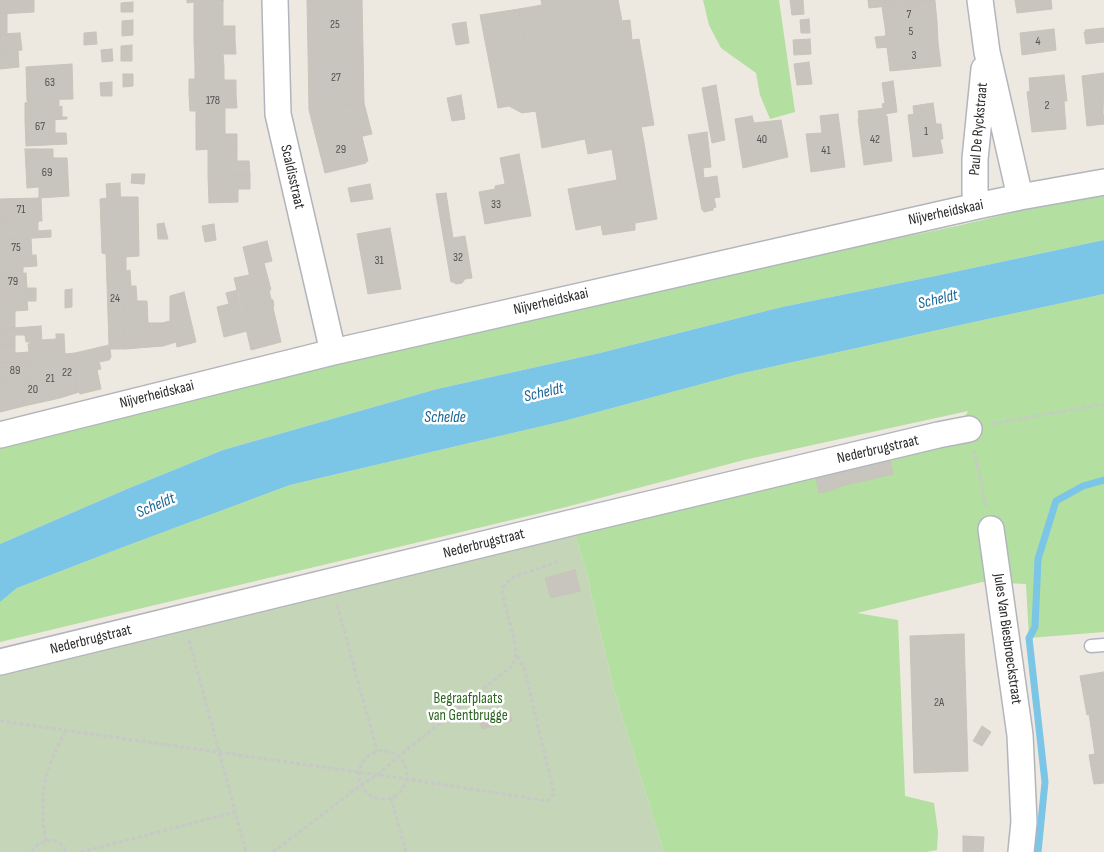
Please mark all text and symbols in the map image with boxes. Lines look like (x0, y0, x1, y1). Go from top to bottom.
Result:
house number: 7 (907, 8, 911, 22)
house number: 25 (330, 18, 340, 32)
house number: 5 (909, 25, 913, 39)
house number: 4 (1035, 35, 1041, 49)
house number: 3 (911, 49, 917, 63)
house number: 27 (331, 71, 341, 85)
house number: 63 (45, 76, 55, 90)
street label: Paul De Ryckstraat (966, 82, 992, 176)
house number: 178 (206, 94, 220, 108)
house number: 2 (1045, 99, 1049, 113)
house number: 67 (35, 120, 45, 134)
house number: 1 (924, 125, 928, 139)
house number: 40 (757, 133, 767, 147)
house number: 42 (870, 133, 880, 147)
street label: Scaldisstraat (276, 143, 308, 211)
house number: 29 (336, 143, 346, 157)
house number: 41 (821, 144, 831, 158)
house number: 69 (42, 166, 52, 180)
street label: Nijverheidskaai (907, 196, 985, 230)
house number: 33 (491, 198, 501, 212)
house number: 71 (16, 203, 26, 217)
house number: 75 (11, 241, 21, 255)
house number: 32 (453, 251, 463, 265)
house number: 31 (374, 254, 384, 268)
house number: 79 (8, 275, 18, 289)
street label: Nijverheidskaai (512, 285, 590, 319)
water label: Scheldt (916, 286, 960, 314)
house number: 24 (110, 292, 120, 306)
house number: 89 (10, 364, 20, 378)
house number: 22 (62, 366, 72, 380)
house number: 21 (45, 372, 55, 386)
street label: Nijverheidskaai (118, 377, 196, 413)
water label: Scheldt (522, 379, 566, 407)
house number: 20 (28, 383, 38, 397)
water label: Schelde (424, 408, 466, 428)
street label: Nederbrugstraat (835, 432, 921, 468)
water label: Scheldt (134, 489, 178, 523)
street label: Nederbrugstraat (441, 525, 527, 563)
street label: Jules Van Biesbroeckstraat (989, 572, 1025, 706)
street label: Nederbrugstraat (48, 621, 134, 659)
park label: Begraafplaats van Gentbrugge (428, 690, 508, 725)
house number: 2A (934, 696, 944, 710)

